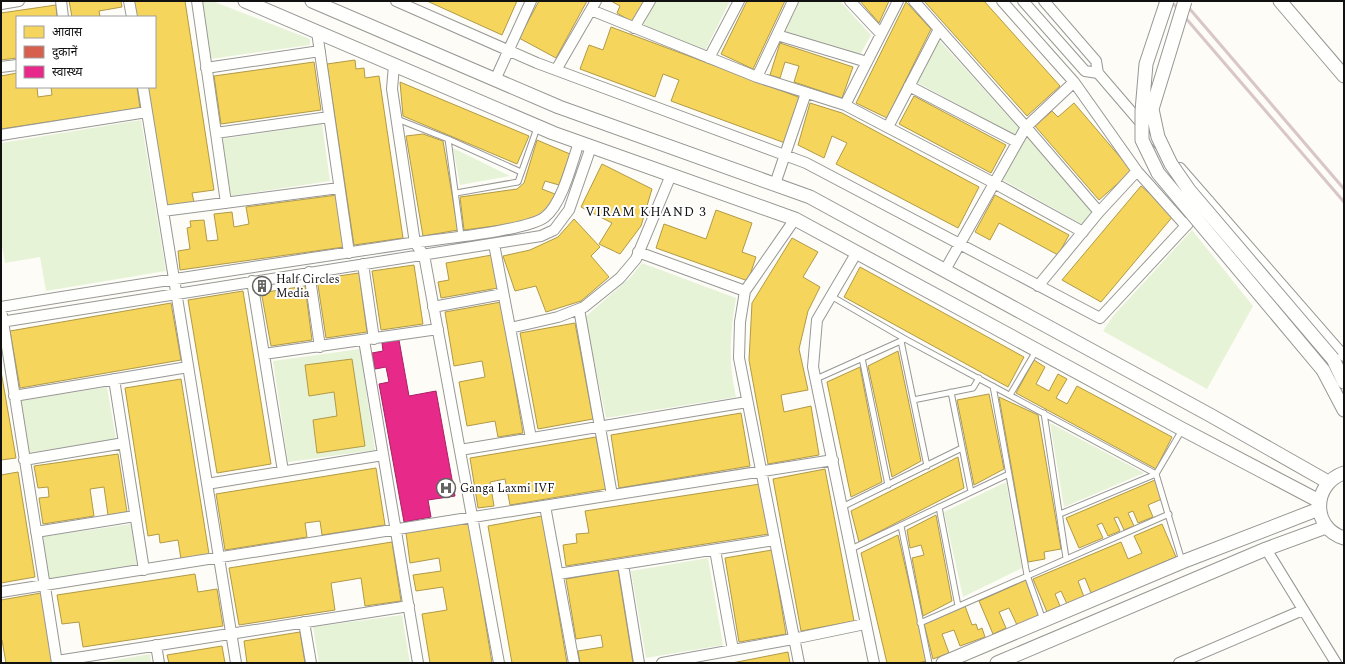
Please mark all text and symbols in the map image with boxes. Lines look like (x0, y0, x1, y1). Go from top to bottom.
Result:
legend (16, 16, 156, 88)
text: आवास (52, 23, 83, 42)
text: दुकानें (52, 43, 78, 62)
text: स्वास्थ्य (52, 63, 84, 82)
district label: VIRAM KHAND 3 (585, 202, 707, 222)
place label: Half Circles Media (276, 270, 340, 303)
building icon: Half Circles Media (251, 275, 273, 297)
hospital icon: Ganga Laxmi IVF (435, 477, 457, 499)
place label: Ganga Laxmi IVF (460, 479, 555, 498)

